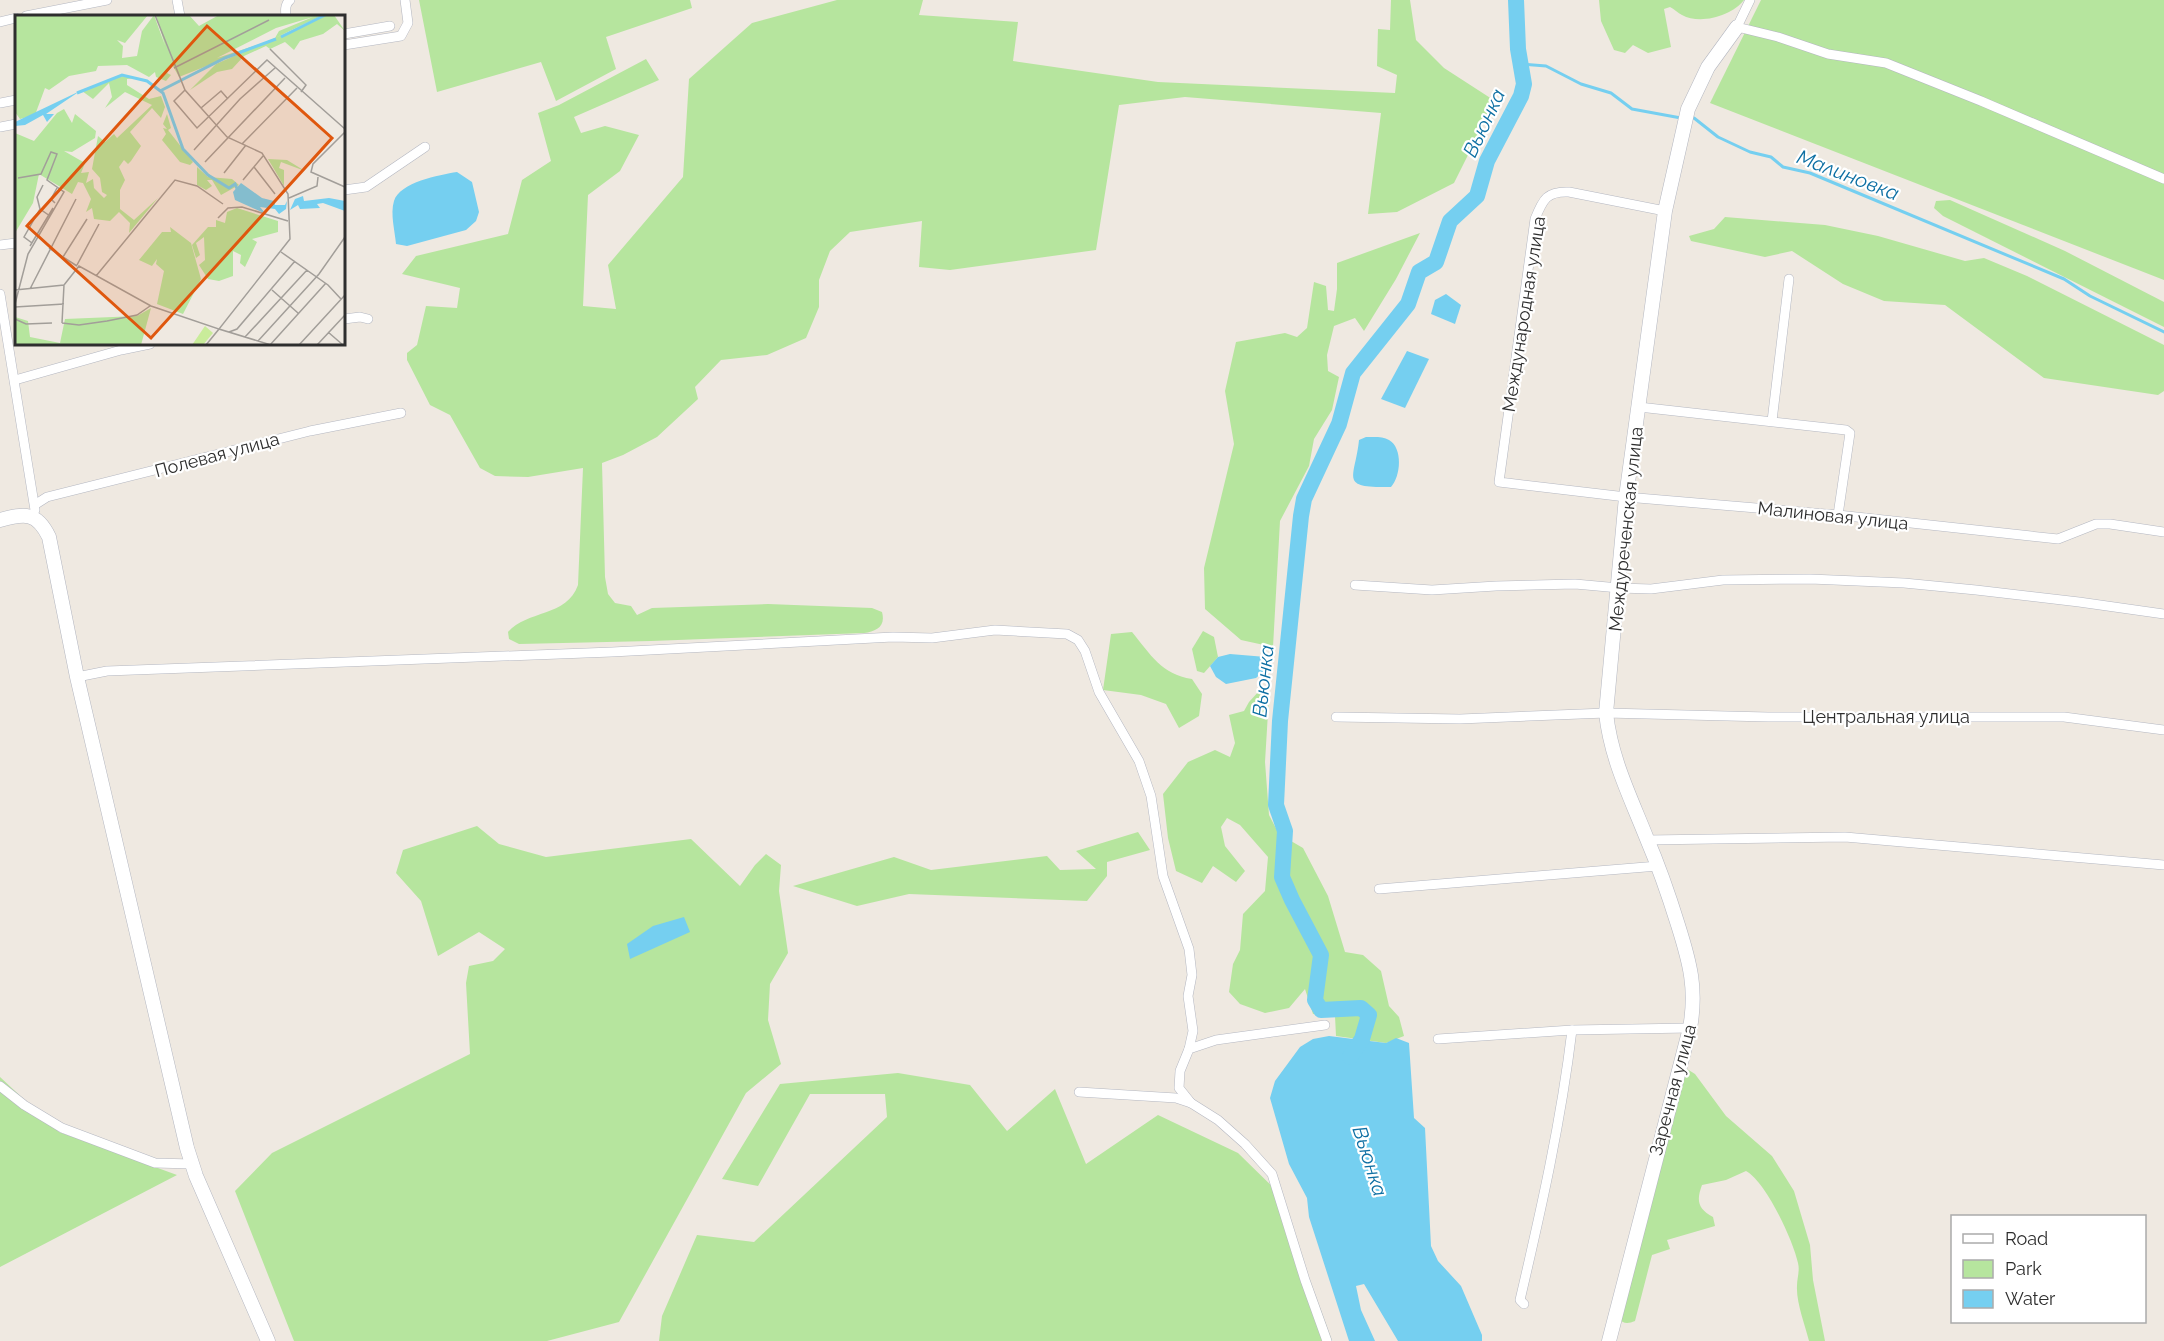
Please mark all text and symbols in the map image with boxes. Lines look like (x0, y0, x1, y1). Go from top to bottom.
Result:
inset map (15, 15, 345, 345)
water label: Вьюнка (1458, 85, 1510, 161)
water label: Малиновка (1794, 145, 1902, 205)
street label: Международная улица (1498, 215, 1549, 413)
street label: Междуреченская улица (1604, 425, 1647, 632)
street label: Полевая улица (152, 428, 281, 481)
street label: Малиновая улица (1757, 497, 1909, 534)
water label: Вьюнка (1247, 644, 1279, 718)
street label: Центральная улица (1802, 706, 1970, 727)
street label: Заречная улица (1645, 1022, 1700, 1158)
water label: Вьюнка (1347, 1123, 1393, 1199)
legend (1951, 1215, 2146, 1323)
text: Road (2005, 1228, 2048, 1249)
text: Park (2005, 1258, 2042, 1279)
text: Water (2005, 1288, 2056, 1309)

